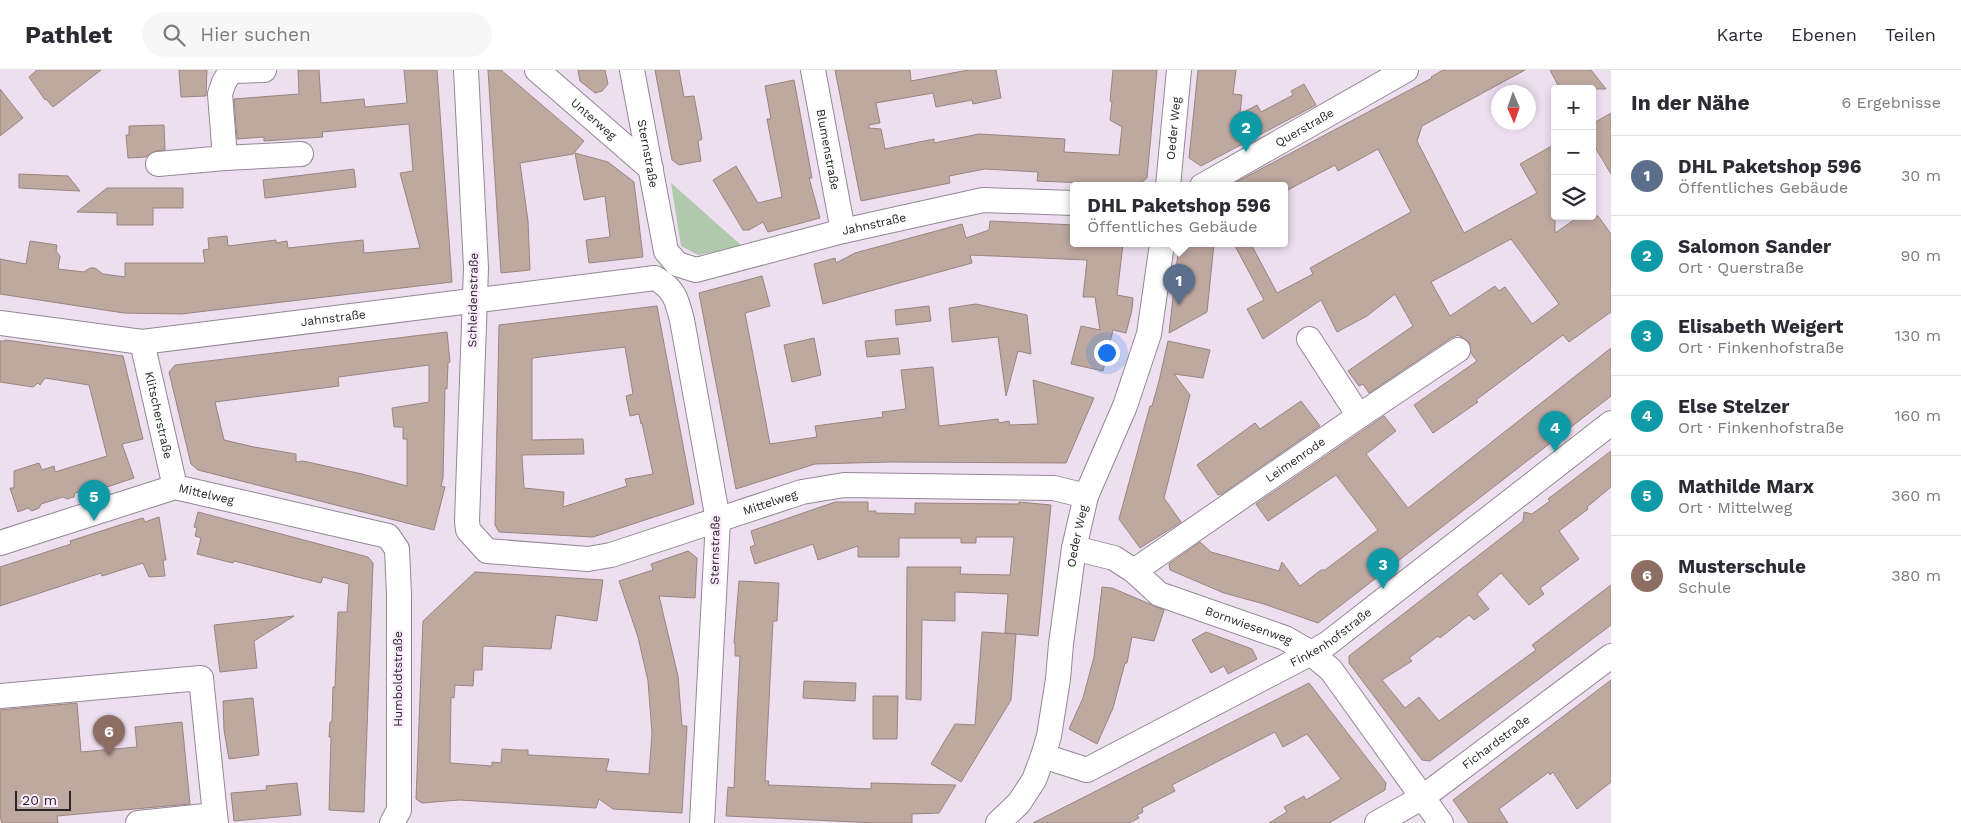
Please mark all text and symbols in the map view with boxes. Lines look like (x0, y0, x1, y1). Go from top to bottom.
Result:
search box (142, 12, 492, 57)
text: Pathlet (25, 21, 112, 49)
icon: search (160, 21, 188, 49)
text: Hier suchen (200, 23, 311, 46)
text: Karte (1717, 24, 1763, 45)
text: Ebenen (1791, 24, 1857, 45)
text: Teilen (1885, 24, 1936, 45)
north arrow (1491, 85, 1536, 130)
map controls (1551, 85, 1596, 220)
button: + (1551, 85, 1596, 130)
text: In der Nähe (1631, 90, 1750, 115)
text: 6 Ergebnisse (1841, 93, 1941, 112)
street label: Oeder Weg (1164, 95, 1183, 160)
street label: Unterweg (568, 96, 620, 143)
street label: Querstraße (1273, 105, 1336, 150)
street label: Blumenstraße (813, 108, 842, 191)
pin: 2 (1230, 111, 1262, 152)
street label: Sternstraße (634, 118, 661, 189)
button: − (1551, 130, 1596, 175)
text: DHL Paketshop 596 (1678, 155, 1862, 178)
text: 1 (1644, 166, 1650, 185)
text: 30 m (1901, 166, 1941, 185)
button: layers (1551, 175, 1596, 220)
text: Öffentliches Gebäude (1678, 178, 1848, 197)
popup (1070, 182, 1288, 247)
text: DHL Paketshop 596 (1087, 194, 1271, 217)
street label: Jahnstraße (841, 210, 908, 238)
text: Öffentliches Gebäude (1087, 217, 1257, 236)
text: Salomon Sander (1678, 235, 1831, 258)
text: 2 (1642, 246, 1652, 265)
text: 90 m (1900, 246, 1941, 265)
street label: Schleidenstraße (465, 252, 481, 347)
text: Ort · Querstraße (1678, 258, 1804, 277)
pin: 1 (1163, 264, 1195, 305)
street label: Jahnstraße (300, 307, 367, 329)
text: Elisabeth Weigert (1678, 315, 1843, 338)
text: 3 (1642, 326, 1652, 345)
text: 130 m (1895, 326, 1941, 345)
text: Ort · Finkenhofstraße (1678, 338, 1844, 357)
your location (1094, 340, 1120, 366)
street label: Klitscherstraße (142, 370, 175, 460)
text: Else Stelzer (1678, 395, 1790, 418)
text: 4 (1642, 406, 1652, 425)
text: 160 m (1894, 406, 1941, 425)
pin: 4 (1539, 411, 1571, 452)
text: Ort · Finkenhofstraße (1678, 418, 1844, 437)
street label: Leimenrode (1263, 434, 1328, 485)
text: Mathilde Marx (1678, 475, 1814, 498)
pin: 5 (78, 480, 110, 521)
street label: Mittelweg (177, 481, 236, 508)
text: 5 (1642, 486, 1652, 505)
text: 360 m (1891, 486, 1941, 505)
street label: Mittelweg (741, 487, 800, 518)
text: Ort · Mittelweg (1678, 498, 1792, 517)
street label: Oeder Weg (1064, 503, 1091, 568)
street label: Sternstraße (707, 515, 723, 585)
pin: 3 (1367, 548, 1399, 589)
text: Musterschule (1678, 555, 1806, 578)
text: 6 (1642, 566, 1652, 585)
text: 380 m (1891, 566, 1941, 585)
text: Schule (1678, 578, 1731, 597)
street label: Bornwiesenweg (1203, 604, 1295, 648)
street label: Finkenhofstraße (1288, 605, 1374, 670)
street label: Humboldtstraße (391, 631, 405, 727)
street label: Fichardstraße (1459, 712, 1533, 772)
pin: 6 (93, 715, 125, 756)
scale bar (15, 788, 71, 811)
text: 20 m (22, 792, 57, 808)

